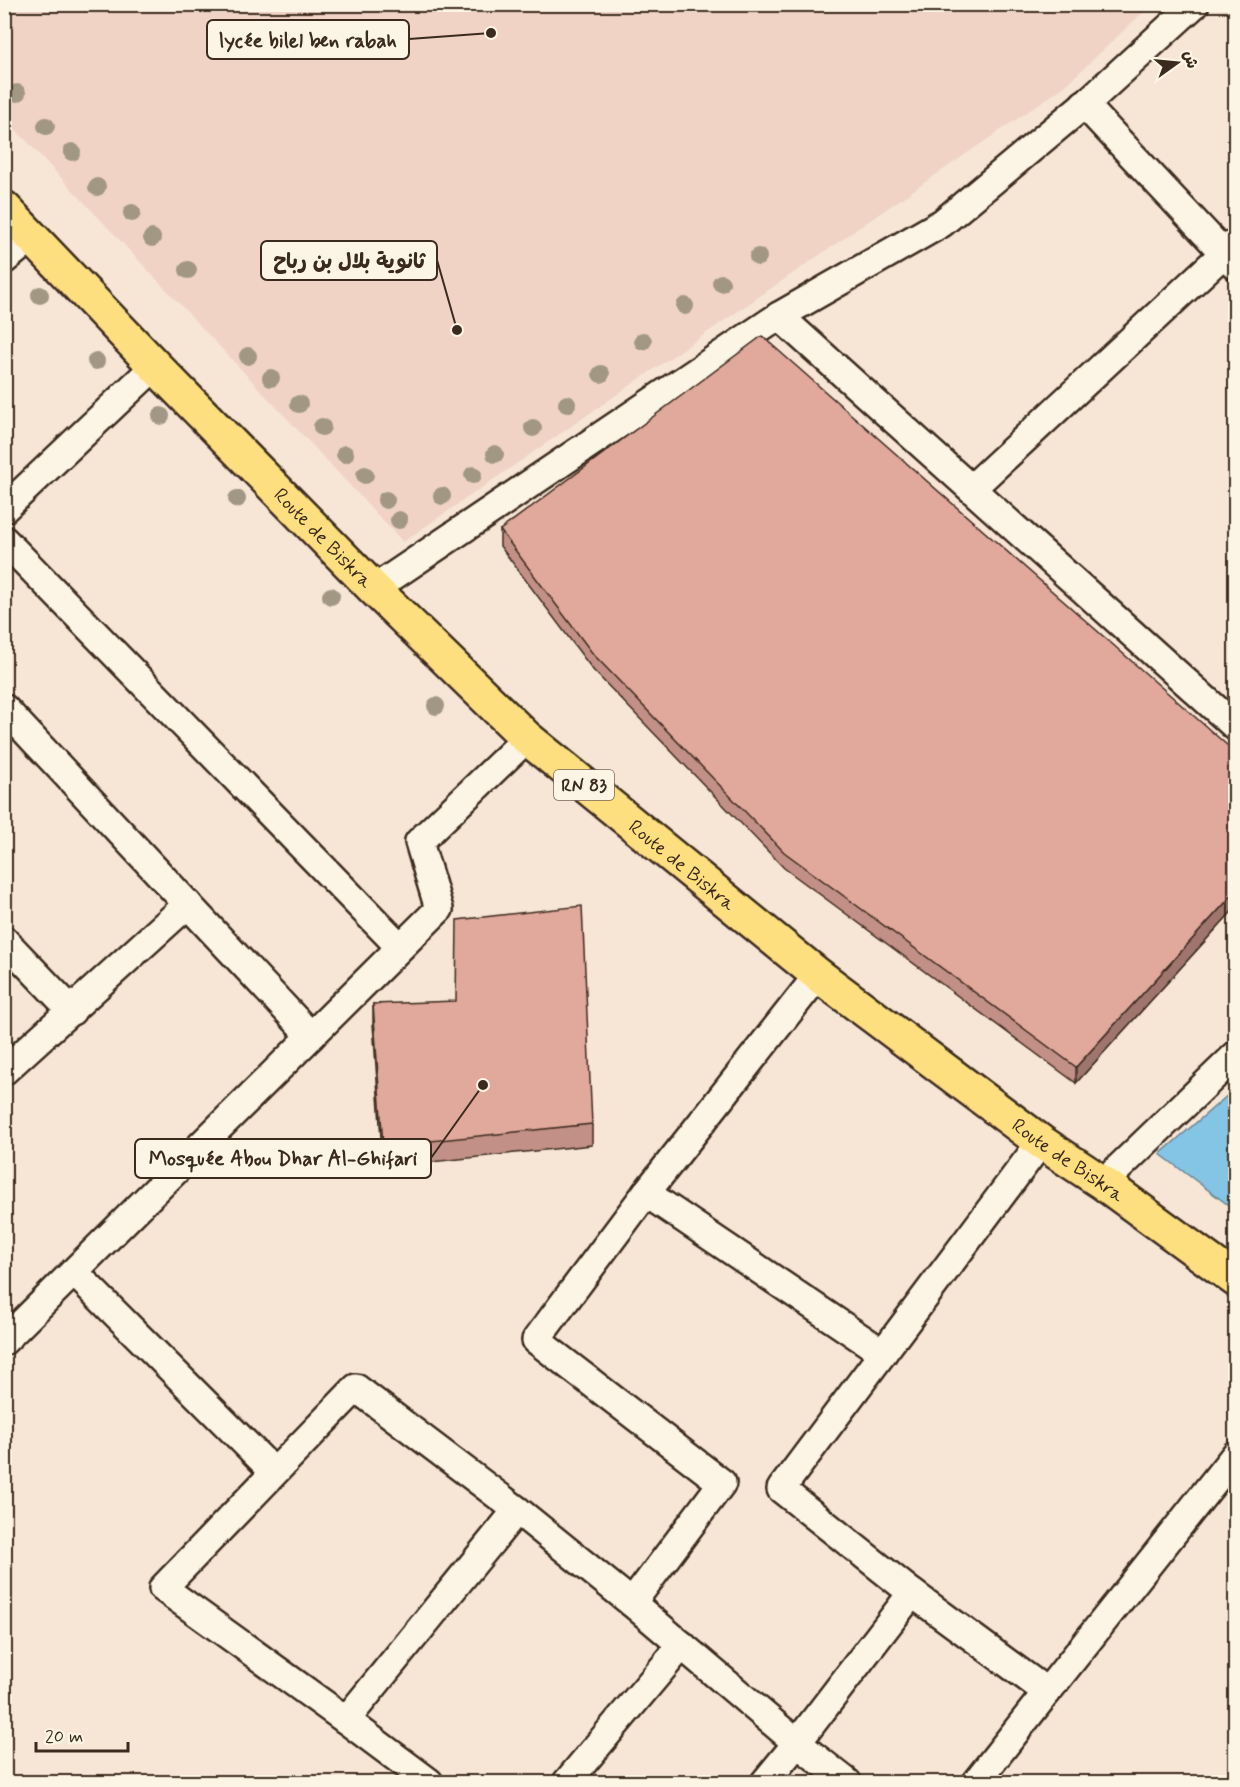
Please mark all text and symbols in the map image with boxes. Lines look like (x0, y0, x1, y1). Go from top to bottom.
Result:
callout: lycée bilel ben rabah (207, 20, 409, 59)
text: lycée bilel ben rabah (219, 27, 397, 55)
north arrow (1147, 33, 1207, 93)
text: ش (1178, 48, 1202, 71)
callout: ثانوية بلال بن رباح (261, 241, 437, 280)
text: ثانوية بلال بن رباح (273, 248, 427, 276)
street label: Route de Biskra (267, 482, 379, 595)
road number: RN 83 (554, 770, 614, 800)
street label: Route de Biskra (622, 814, 741, 918)
street label: Route de Biskra (1006, 1113, 1130, 1210)
callout: Mosquée Abou Dhar Al-Ghifari (135, 1139, 431, 1178)
text: Mosquée Abou Dhar Al-Ghifari (149, 1145, 417, 1173)
scale bar (36, 1715, 128, 1753)
text: 20 m (45, 1725, 83, 1749)

